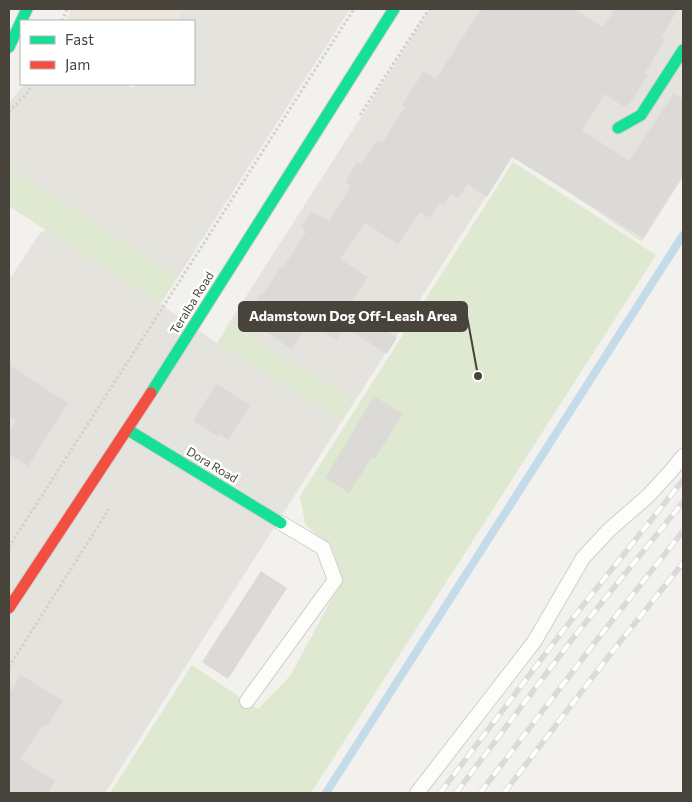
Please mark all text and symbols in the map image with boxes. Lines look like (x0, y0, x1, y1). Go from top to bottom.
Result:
legend (20, 20, 195, 85)
text: Fast (65, 30, 94, 48)
text: Jam (65, 55, 90, 73)
street label: Teralba Road (166, 269, 216, 336)
callout: Adamstown Dog Off-Leash Area (239, 302, 467, 331)
text: Adamstown Dog Off-Leash Area (249, 307, 457, 324)
street label: Dora Road (184, 443, 241, 485)

